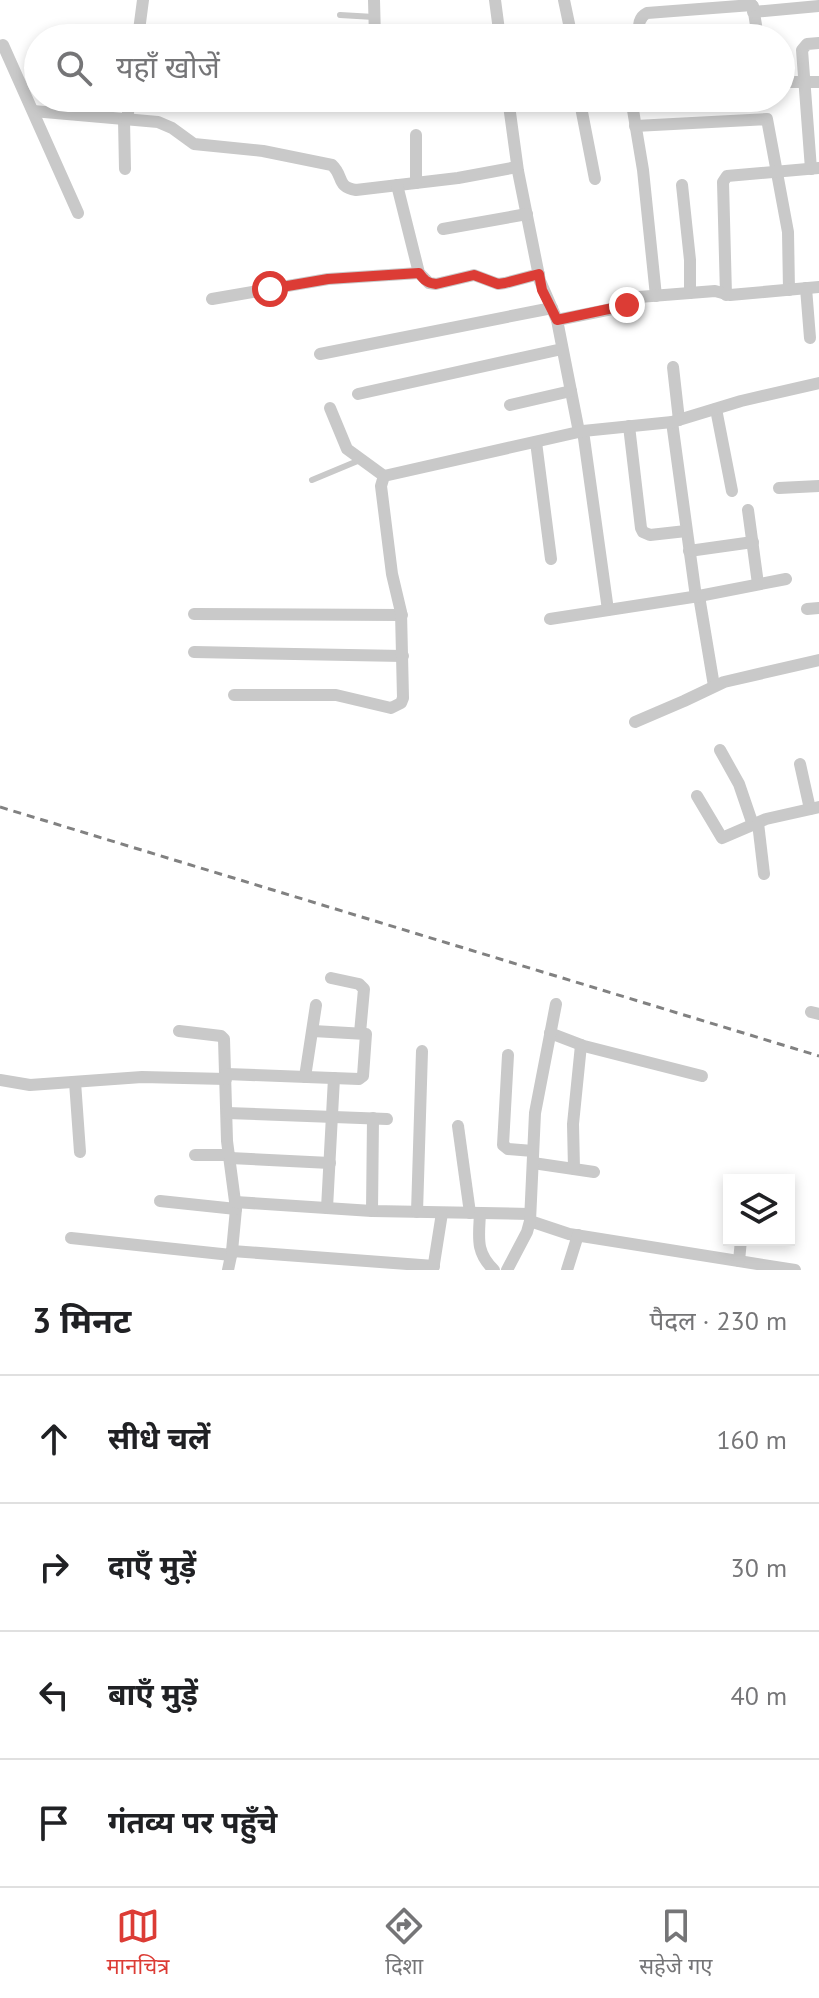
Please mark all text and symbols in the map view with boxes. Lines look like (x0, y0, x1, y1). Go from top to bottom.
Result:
search box (24, 24, 795, 112)
icon: search (52, 46, 96, 90)
text: यहाँ खोजें (116, 47, 220, 86)
route start (252, 271, 288, 307)
route end (609, 287, 645, 323)
map controls (723, 1174, 795, 1246)
button: layers (723, 1174, 795, 1246)
text: 3 मिनट (32, 1298, 131, 1342)
text: पैदल · 230 m (649, 1304, 787, 1337)
icon: ahead (32, 1417, 76, 1461)
text: सीधे चलें (108, 1418, 210, 1457)
text: 160 m (716, 1423, 787, 1456)
icon: right (32, 1545, 76, 1589)
text: दाएँ मुड़ें (108, 1546, 196, 1585)
text: 30 m (731, 1551, 787, 1584)
icon: left (32, 1673, 76, 1717)
text: बाएँ मुड़ें (108, 1674, 198, 1713)
text: 40 m (731, 1679, 787, 1712)
icon: arrive (32, 1801, 76, 1845)
text: गंतव्य पर पहुँचे (108, 1802, 277, 1841)
tab: मानचित्र (106, 1904, 169, 1983)
tab: दिशा (382, 1904, 426, 1983)
tab: सहेजे गए (639, 1904, 713, 1983)

